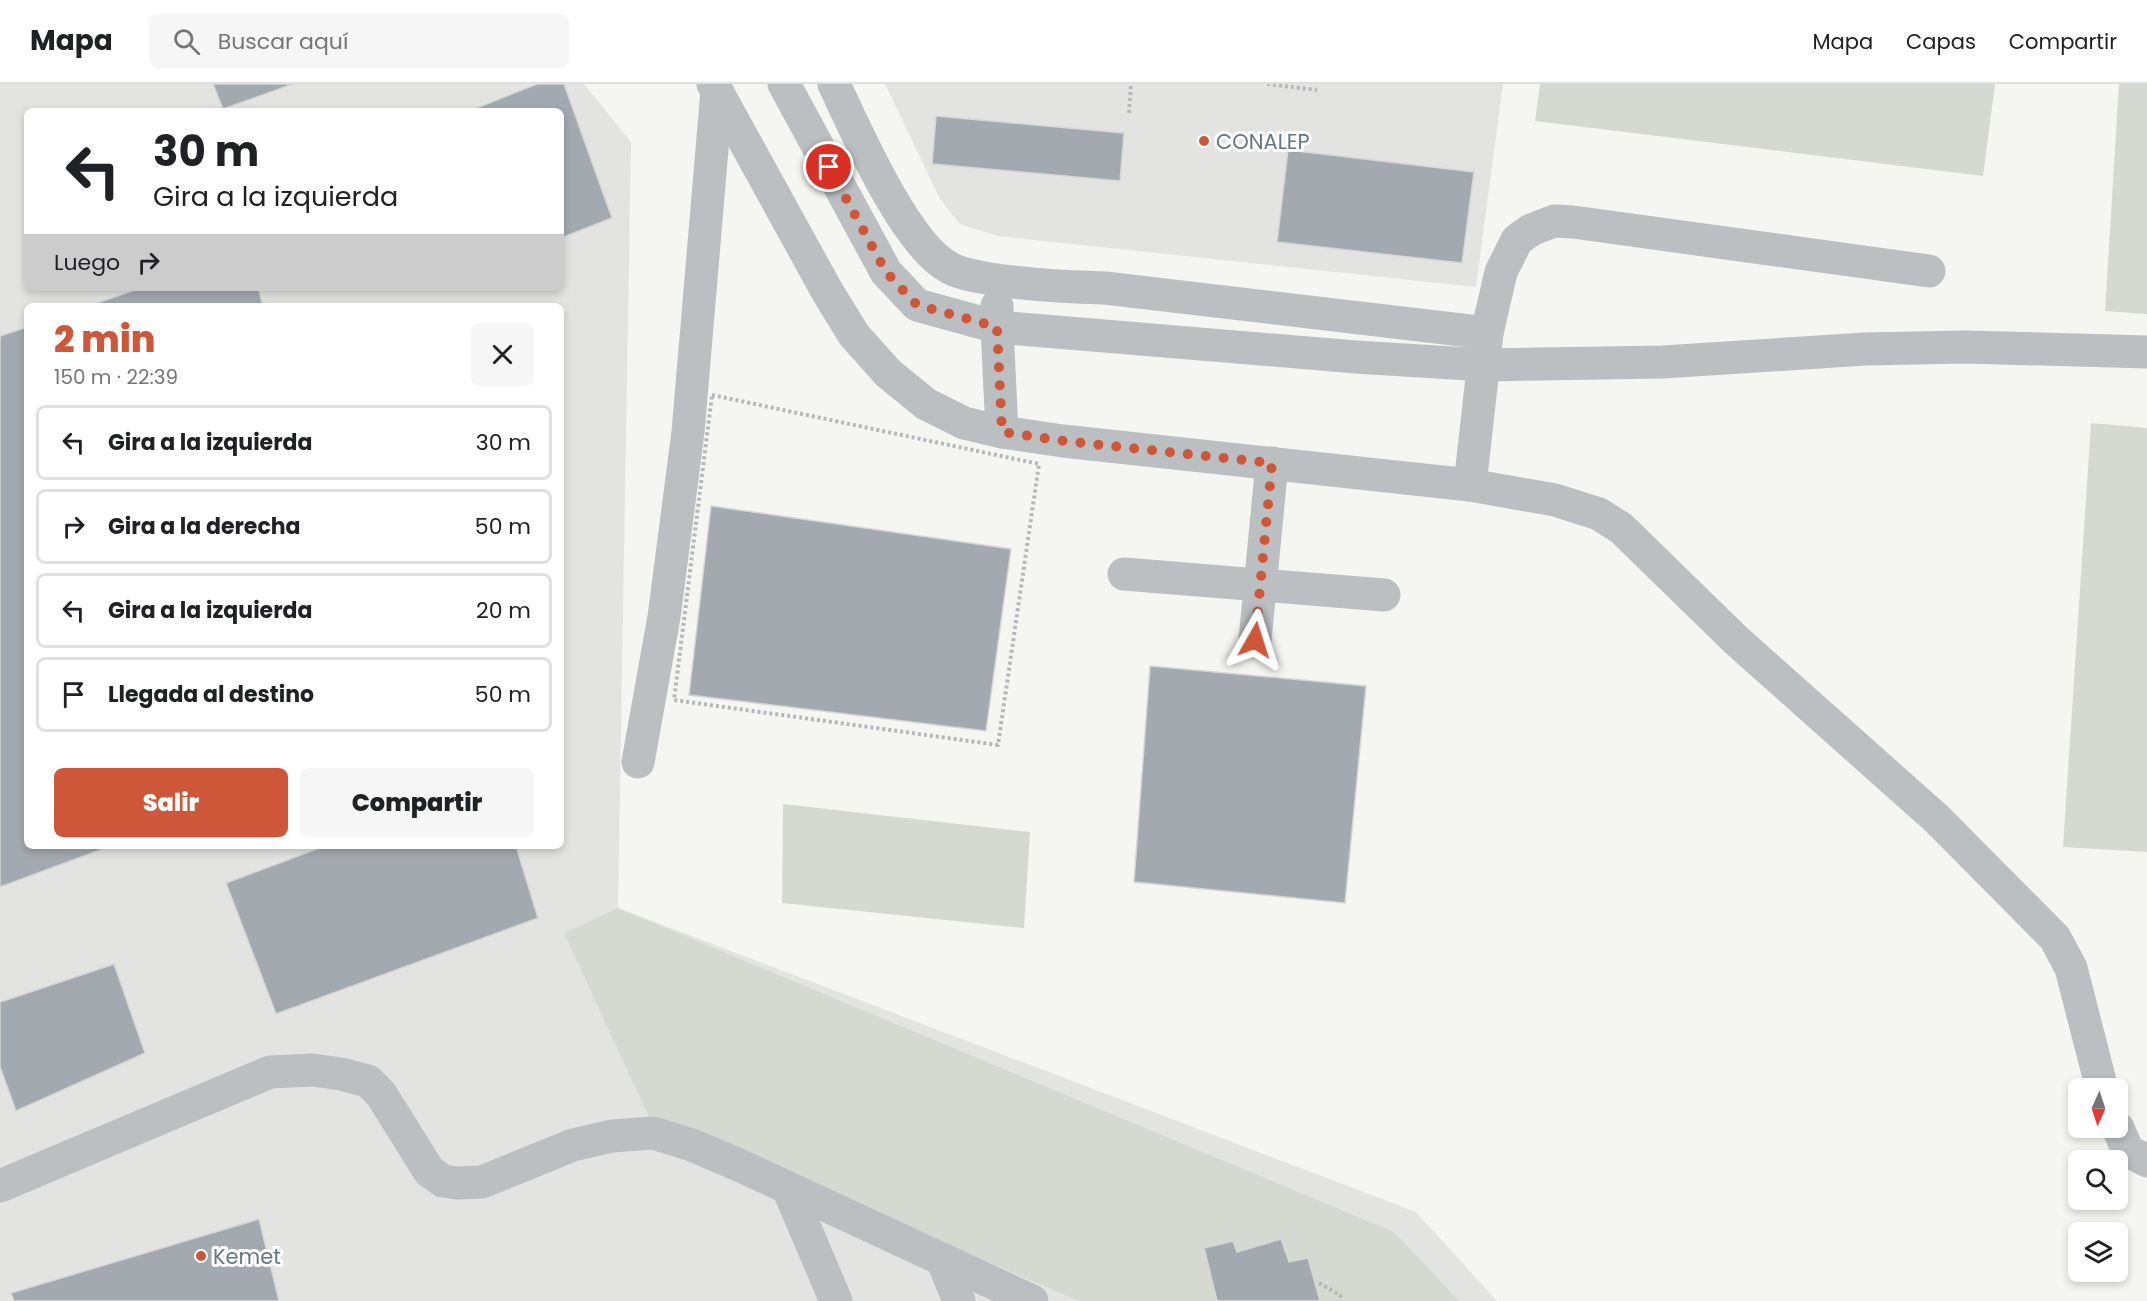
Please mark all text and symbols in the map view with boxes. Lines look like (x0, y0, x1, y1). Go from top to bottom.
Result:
search box (149, 14, 569, 68)
text: Mapa (30, 21, 113, 60)
icon: search (170, 25, 203, 58)
text: Buscar aquí (218, 26, 348, 57)
text: Mapa (1812, 27, 1873, 56)
text: Capas (1906, 27, 1976, 56)
text: Compartir (2009, 27, 2117, 56)
text: 30 m (153, 122, 259, 181)
place label: CONALEP (1216, 127, 1310, 156)
icon: left (54, 132, 132, 210)
marker: CONALEP (1197, 134, 1211, 148)
pin (803, 141, 854, 192)
icon: arrive (812, 150, 845, 183)
text: Gira a la izquierda (153, 178, 398, 215)
icon: right (132, 246, 165, 279)
text: Luego (54, 247, 120, 278)
text: 2 min (54, 314, 156, 365)
button: close (471, 323, 534, 386)
text: 150 m · 22:39 (54, 363, 178, 391)
icon: left (57, 426, 90, 459)
text: Gira a la izquierda (108, 427, 312, 458)
text: 30 m (476, 427, 531, 458)
icon: right (57, 510, 90, 543)
text: Gira a la derecha (108, 511, 301, 542)
text: 50 m (475, 511, 531, 542)
icon: left (57, 594, 90, 627)
text: Gira a la izquierda (108, 595, 312, 626)
text: 20 m (476, 595, 531, 626)
position arrow (1223, 608, 1287, 672)
icon: arrive (57, 678, 90, 711)
text: Llegada al destino (108, 679, 314, 710)
text: 50 m (475, 679, 531, 710)
button: Salir (54, 768, 288, 837)
button: Compartir (300, 768, 534, 837)
north arrow (2068, 1078, 2128, 1138)
map controls (2068, 1078, 2128, 1282)
button: search (2068, 1150, 2128, 1210)
button: layers (2068, 1222, 2128, 1282)
place label: Kemet (213, 1242, 281, 1271)
marker: Kemet (194, 1249, 208, 1263)

